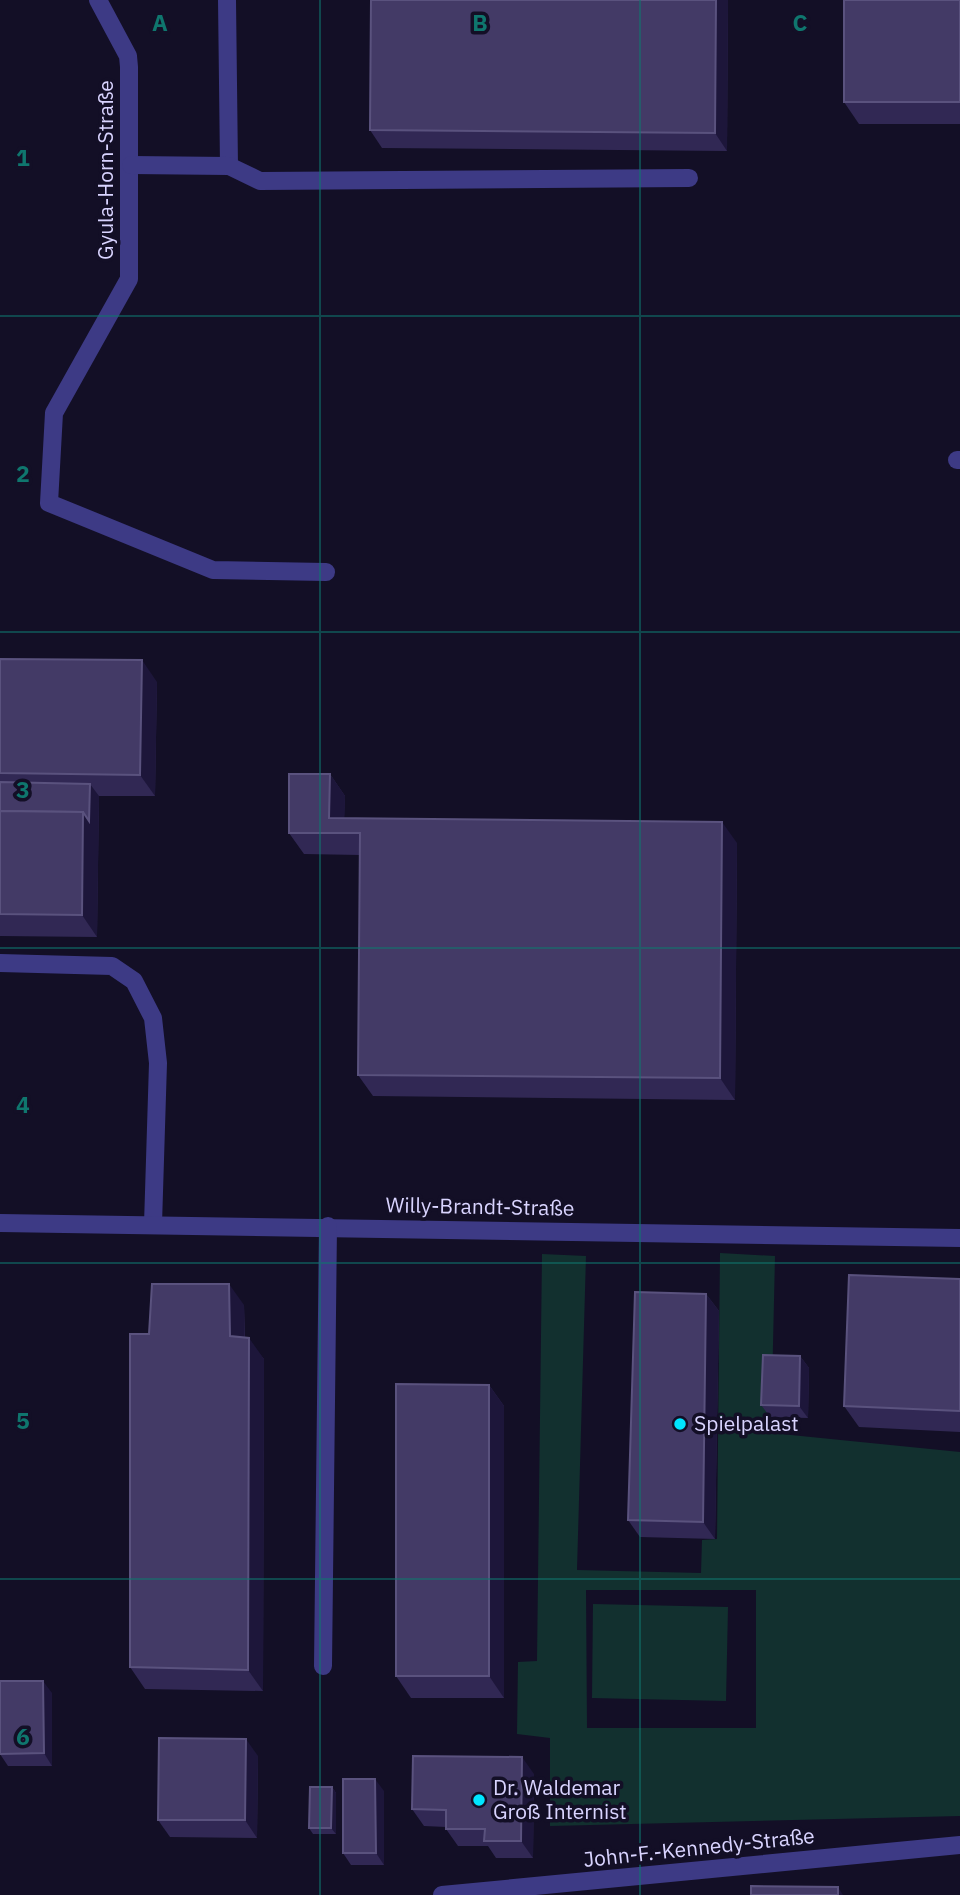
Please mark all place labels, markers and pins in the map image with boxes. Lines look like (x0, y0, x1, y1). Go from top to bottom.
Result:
place label: Spielpalast (694, 1409, 799, 1437)
marker: Spielpalast (672, 1416, 688, 1432)
place label: Dr. Waldemar Groß Internist (493, 1773, 627, 1825)
marker: Dr. Waldemar Groß Internist (471, 1792, 487, 1808)

